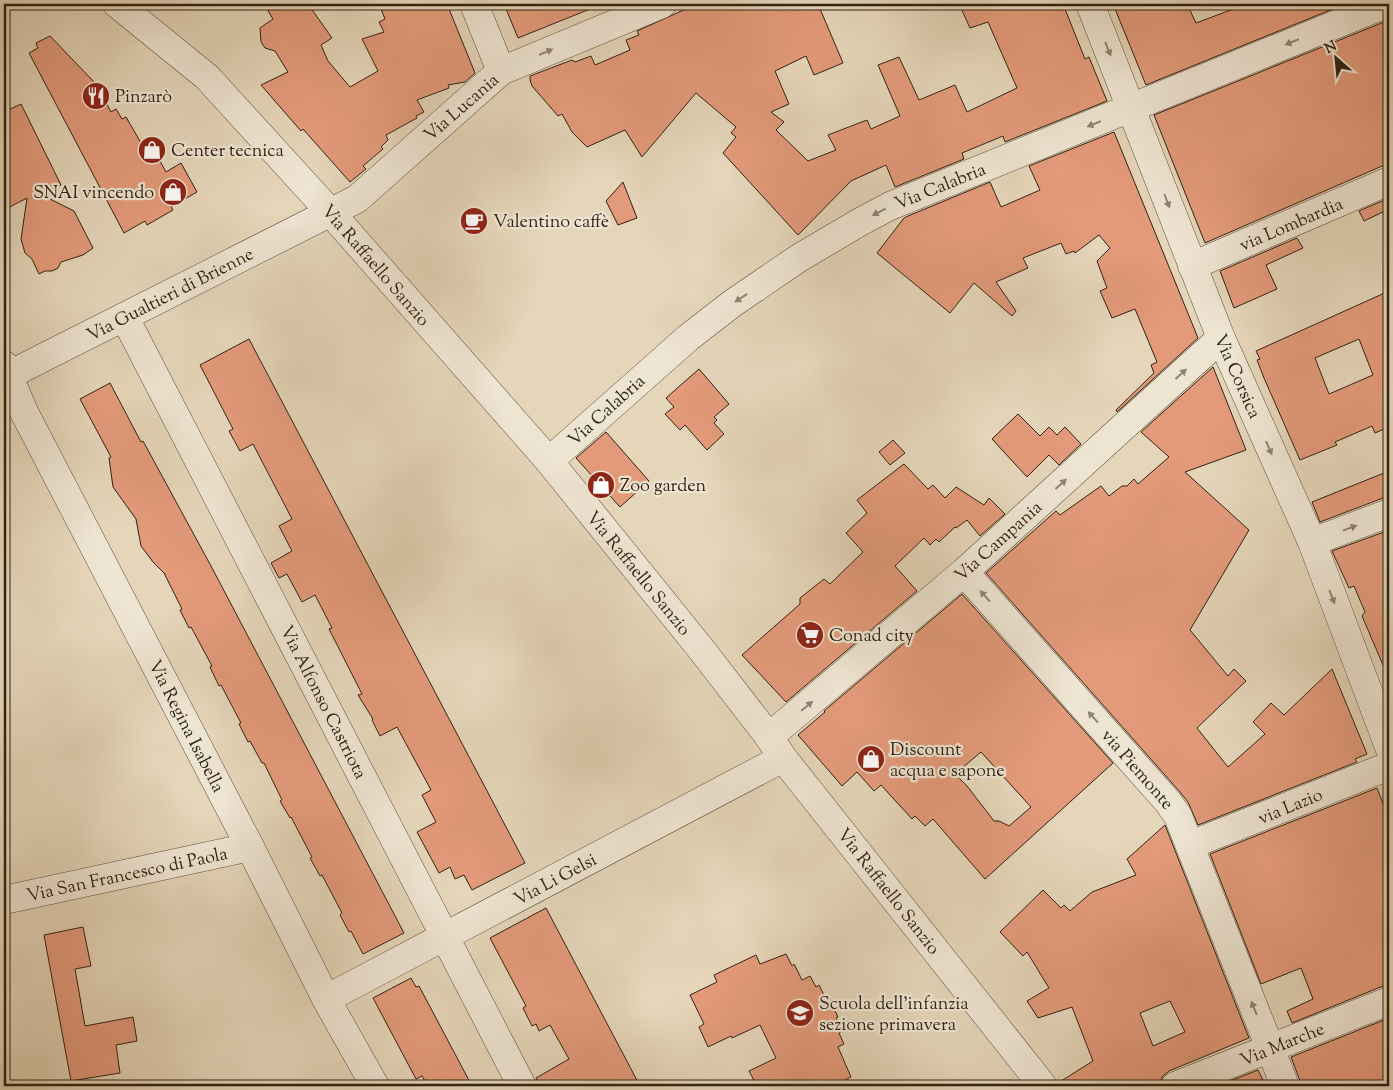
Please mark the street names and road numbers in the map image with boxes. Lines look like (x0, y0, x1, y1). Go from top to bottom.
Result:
street label: Via Lucania (419, 68, 506, 149)
street label: Via Calabria (891, 158, 990, 218)
street label: via Lombardia (1236, 192, 1348, 259)
street label: Via Raffaello Sanzio (314, 200, 435, 333)
street label: Via Gualtieri di Brienne (83, 242, 259, 349)
street label: Via Corsica (1206, 330, 1266, 423)
street label: Via Calabria (563, 370, 652, 453)
street label: Via Campania (950, 496, 1049, 589)
street label: Via Raffaello Sanzio (579, 506, 696, 642)
street label: Via Alfonso Castriota (272, 622, 372, 784)
street label: Via Regina Isabella (141, 656, 230, 798)
street label: via Piemonte (1094, 724, 1179, 816)
street label: via Lazio (1255, 783, 1327, 833)
street label: Via Raffaello Sanzio (830, 824, 945, 961)
street label: Via San Francesco di Paola (24, 842, 230, 910)
street label: Via Li Gelsi (510, 848, 602, 914)
street label: Via Marche (1237, 1017, 1329, 1075)

